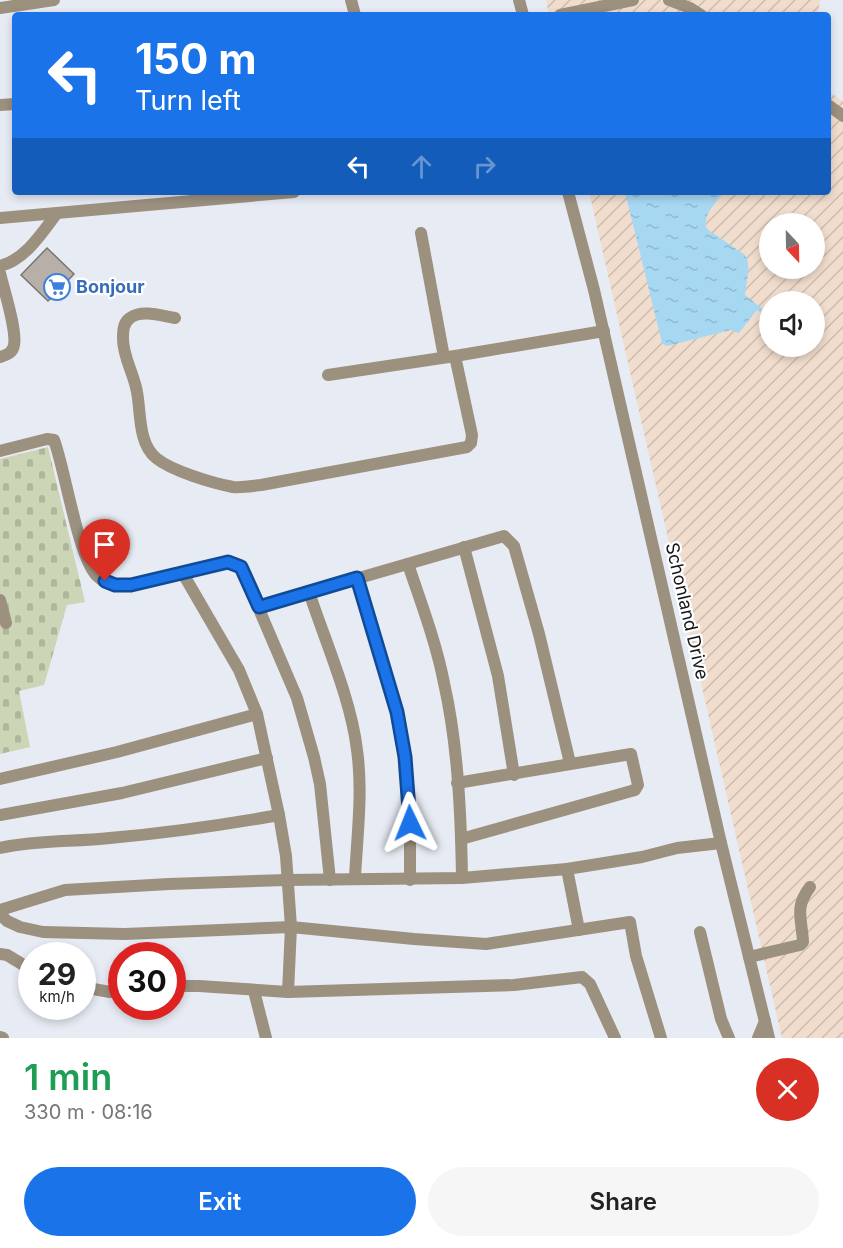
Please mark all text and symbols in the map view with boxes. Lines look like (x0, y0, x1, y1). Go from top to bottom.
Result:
text: 150 m (135, 33, 257, 84)
icon: left (36, 36, 114, 114)
text: Turn left (135, 84, 241, 117)
icon: left (342, 150, 375, 183)
icon: ahead (405, 150, 438, 183)
icon: right (468, 150, 501, 183)
north arrow (759, 213, 825, 279)
map controls (759, 213, 825, 357)
supermarket icon: Bonjour (42, 272, 72, 302)
place label: Bonjour (76, 276, 145, 297)
button: sound (759, 291, 825, 357)
pin (79, 519, 130, 581)
icon: arrive (88, 528, 121, 561)
street label: Schonland Drive (662, 540, 713, 681)
position arrow (378, 791, 442, 855)
speed limit sign: 30 (108, 942, 186, 1020)
text: 29 (38, 956, 76, 992)
text: km/h (39, 987, 75, 1006)
text: 1 min (24, 1055, 112, 1099)
button: close (756, 1058, 819, 1121)
text: 330 m · 08:16 (24, 1100, 153, 1124)
button: Exit (24, 1167, 416, 1236)
button: Share (428, 1167, 819, 1236)

